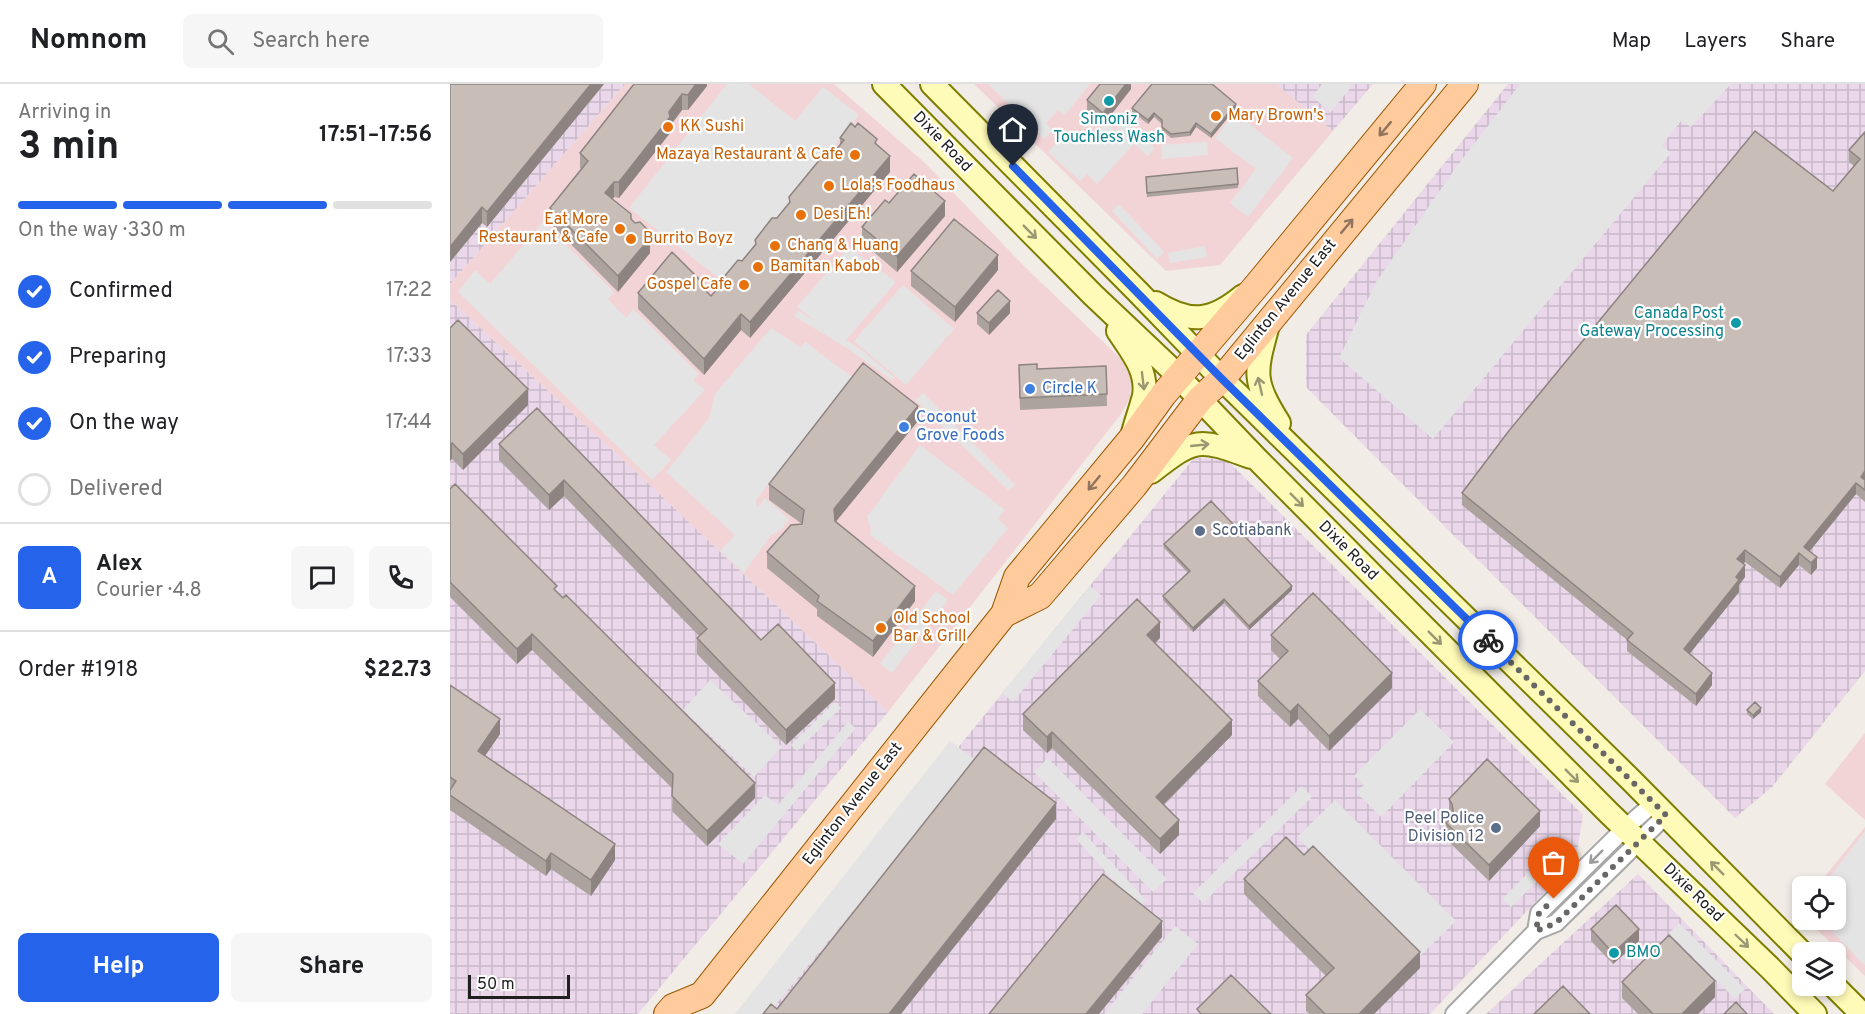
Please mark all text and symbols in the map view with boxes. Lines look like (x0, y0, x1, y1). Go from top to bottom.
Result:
search box (183, 14, 603, 68)
text: Nomnom (30, 23, 147, 59)
icon: search (204, 25, 237, 58)
text: Search here (252, 28, 370, 55)
text: Map (1612, 28, 1651, 55)
text: Layers (1684, 28, 1747, 55)
text: Share (1780, 28, 1835, 55)
marker: Simoniz Touchless Wash (1102, 94, 1116, 108)
text: Arriving in (18, 100, 111, 126)
pin (987, 104, 1038, 166)
place label: Mary Brown's (1228, 106, 1324, 126)
street label: Dixie Road (908, 107, 976, 177)
marker: Mary Brown's (1209, 109, 1223, 123)
place label: Simoniz Touchless Wash (1053, 110, 1165, 148)
icon: home (996, 113, 1029, 146)
place label: KK Sushi (680, 117, 744, 137)
marker: KK Sushi (661, 120, 675, 134)
one-way arrow (1378, 121, 1392, 136)
text: 17:51–17:56 (319, 122, 432, 149)
text: 3 min (18, 124, 119, 173)
place label: Mazaya Restaurant & Cafe (656, 145, 843, 165)
marker: Mazaya Restaurant & Cafe (848, 148, 862, 162)
place label: Lola's Foodhaus (841, 176, 955, 196)
marker: Lola's Foodhaus (822, 179, 836, 193)
place label: Desi Eh! (813, 205, 871, 225)
marker: Desi Eh! (794, 208, 808, 222)
place label: Eat More Restaurant & Cafe (479, 210, 608, 248)
text: On the way · 330 m (18, 218, 186, 244)
one-way arrow (1340, 219, 1354, 234)
marker: Eat More Restaurant & Cafe (613, 222, 627, 236)
one-way arrow (1023, 225, 1038, 239)
place label: Burrito Boyz (643, 229, 733, 249)
marker: Burrito Boyz (624, 232, 638, 246)
street label: Eglinton Avenue East (1231, 235, 1341, 365)
place label: Chang & Huang (787, 236, 899, 256)
marker: Chang & Huang (768, 239, 782, 253)
place label: Bamitan Kabob (770, 257, 880, 277)
marker: Bamitan Kabob (751, 260, 765, 274)
icon: check (18, 275, 51, 308)
place label: Gospel Cafe (647, 275, 732, 295)
text: Confirmed (69, 278, 173, 305)
text: 17:22 (386, 278, 432, 304)
marker: Gospel Cafe (737, 278, 751, 292)
place label: Canada Post Gateway Processing (1580, 304, 1724, 342)
marker: Canada Post Gateway Processing (1729, 316, 1743, 330)
icon: check (18, 341, 51, 374)
text: Preparing (69, 344, 167, 371)
text: 17:33 (386, 344, 432, 370)
one-way arrow (1138, 371, 1149, 390)
one-way arrow (1254, 377, 1265, 397)
place label: Circle K (1042, 379, 1097, 399)
marker: Circle K (1023, 382, 1037, 396)
icon: check (18, 407, 51, 440)
place label: Coconut Grove Foods (916, 408, 1005, 446)
text: On the way (69, 410, 179, 437)
text: 17:44 (386, 410, 432, 436)
marker: Coconut Grove Foods (897, 420, 911, 434)
one-way arrow (1189, 439, 1209, 450)
one-way arrow (1088, 475, 1101, 491)
text: Delivered (69, 476, 163, 503)
one-way arrow (1290, 492, 1304, 507)
street label: Dixie Road (1314, 517, 1382, 585)
place label: Scotiabank (1212, 521, 1292, 541)
marker: Scotiabank (1193, 524, 1207, 538)
button: chat (291, 546, 354, 609)
button: phone (369, 546, 432, 609)
text: Alex (96, 551, 143, 578)
text: A (42, 564, 57, 591)
text: Courier · 4.8 (96, 578, 202, 604)
place label: Old School Bar & Grill (893, 609, 970, 647)
courier (1458, 610, 1518, 670)
marker: Old School Bar & Grill (874, 621, 888, 635)
icon: bike (1472, 624, 1505, 657)
one-way arrow (1427, 630, 1442, 645)
text: Order #1918 (18, 657, 138, 684)
text: $22.73 (364, 657, 432, 684)
street label: Eglinton Avenue East (799, 739, 907, 869)
one-way arrow (1565, 768, 1580, 783)
place label: Peel Police Division 12 (1404, 809, 1484, 847)
marker: Peel Police Division 12 (1489, 821, 1503, 835)
pin (1528, 837, 1579, 899)
icon: bag (1537, 846, 1570, 879)
one-way arrow (1588, 850, 1603, 865)
street label: Dixie Road (1658, 859, 1728, 927)
one-way arrow (1710, 861, 1725, 875)
map controls (1792, 876, 1846, 996)
button: locate (1792, 876, 1846, 930)
button: Help (18, 933, 219, 1002)
button: Share (231, 933, 432, 1002)
one-way arrow (1735, 934, 1750, 948)
button: layers (1792, 942, 1846, 996)
place label: BMO (1626, 943, 1661, 963)
marker: BMO (1607, 946, 1621, 960)
scale bar (468, 972, 570, 1000)
text: 50 m (477, 975, 515, 995)

